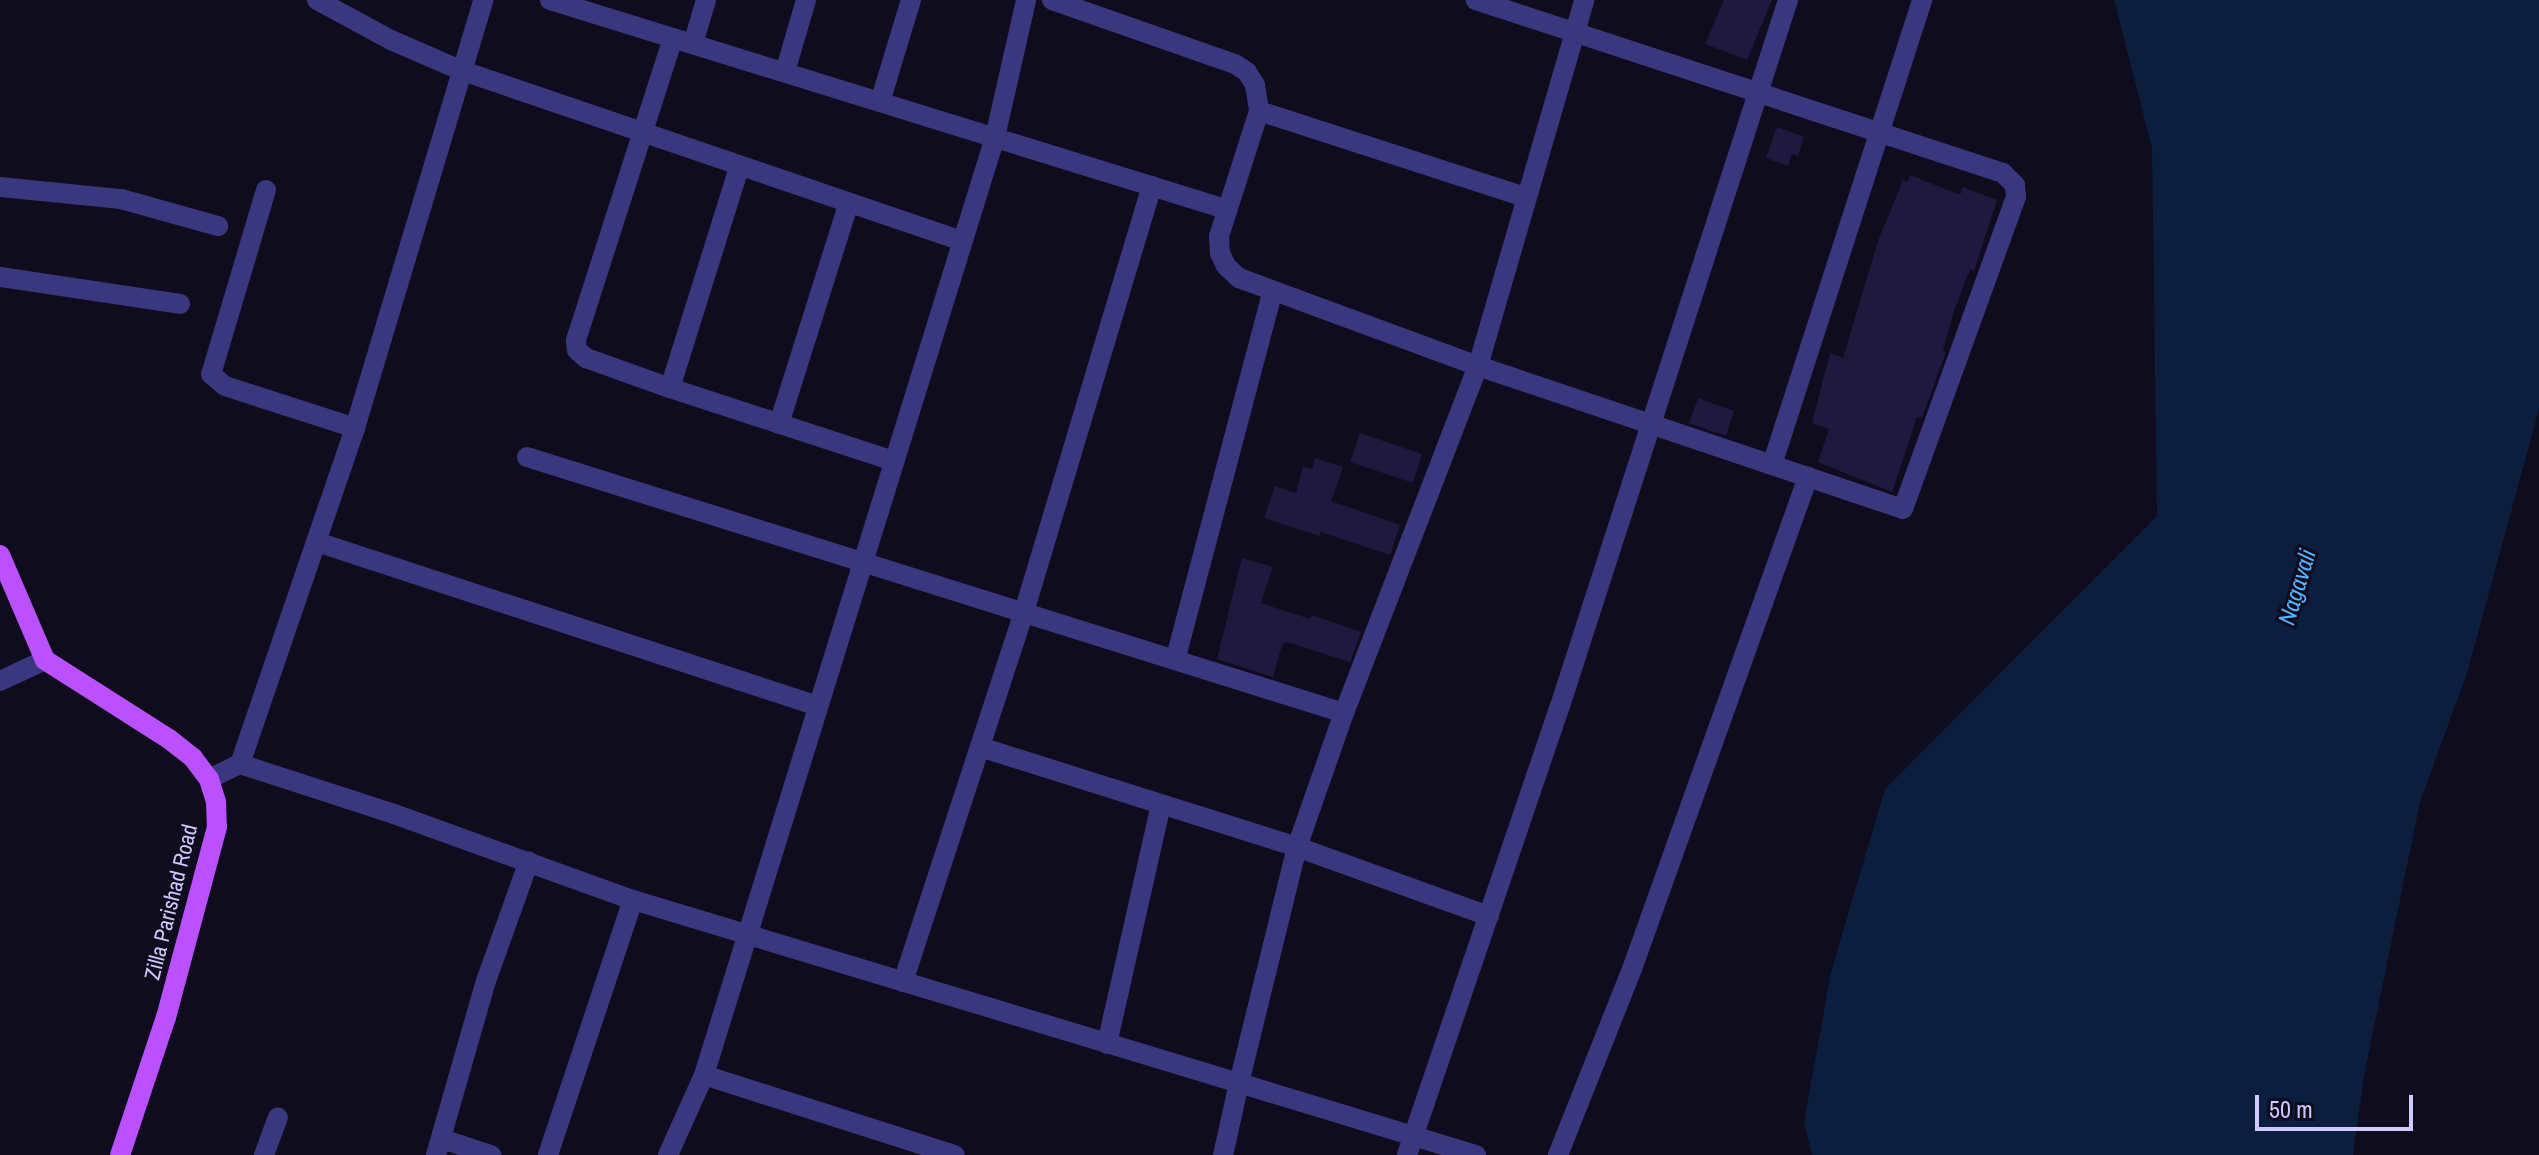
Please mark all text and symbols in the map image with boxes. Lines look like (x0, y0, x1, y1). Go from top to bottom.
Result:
water label: Nagavali (2272, 546, 2322, 628)
street label: Zilla Parishad Road (139, 821, 203, 983)
scale bar (2259, 1079, 2417, 1129)
text: 50 m (2269, 1093, 2313, 1125)

